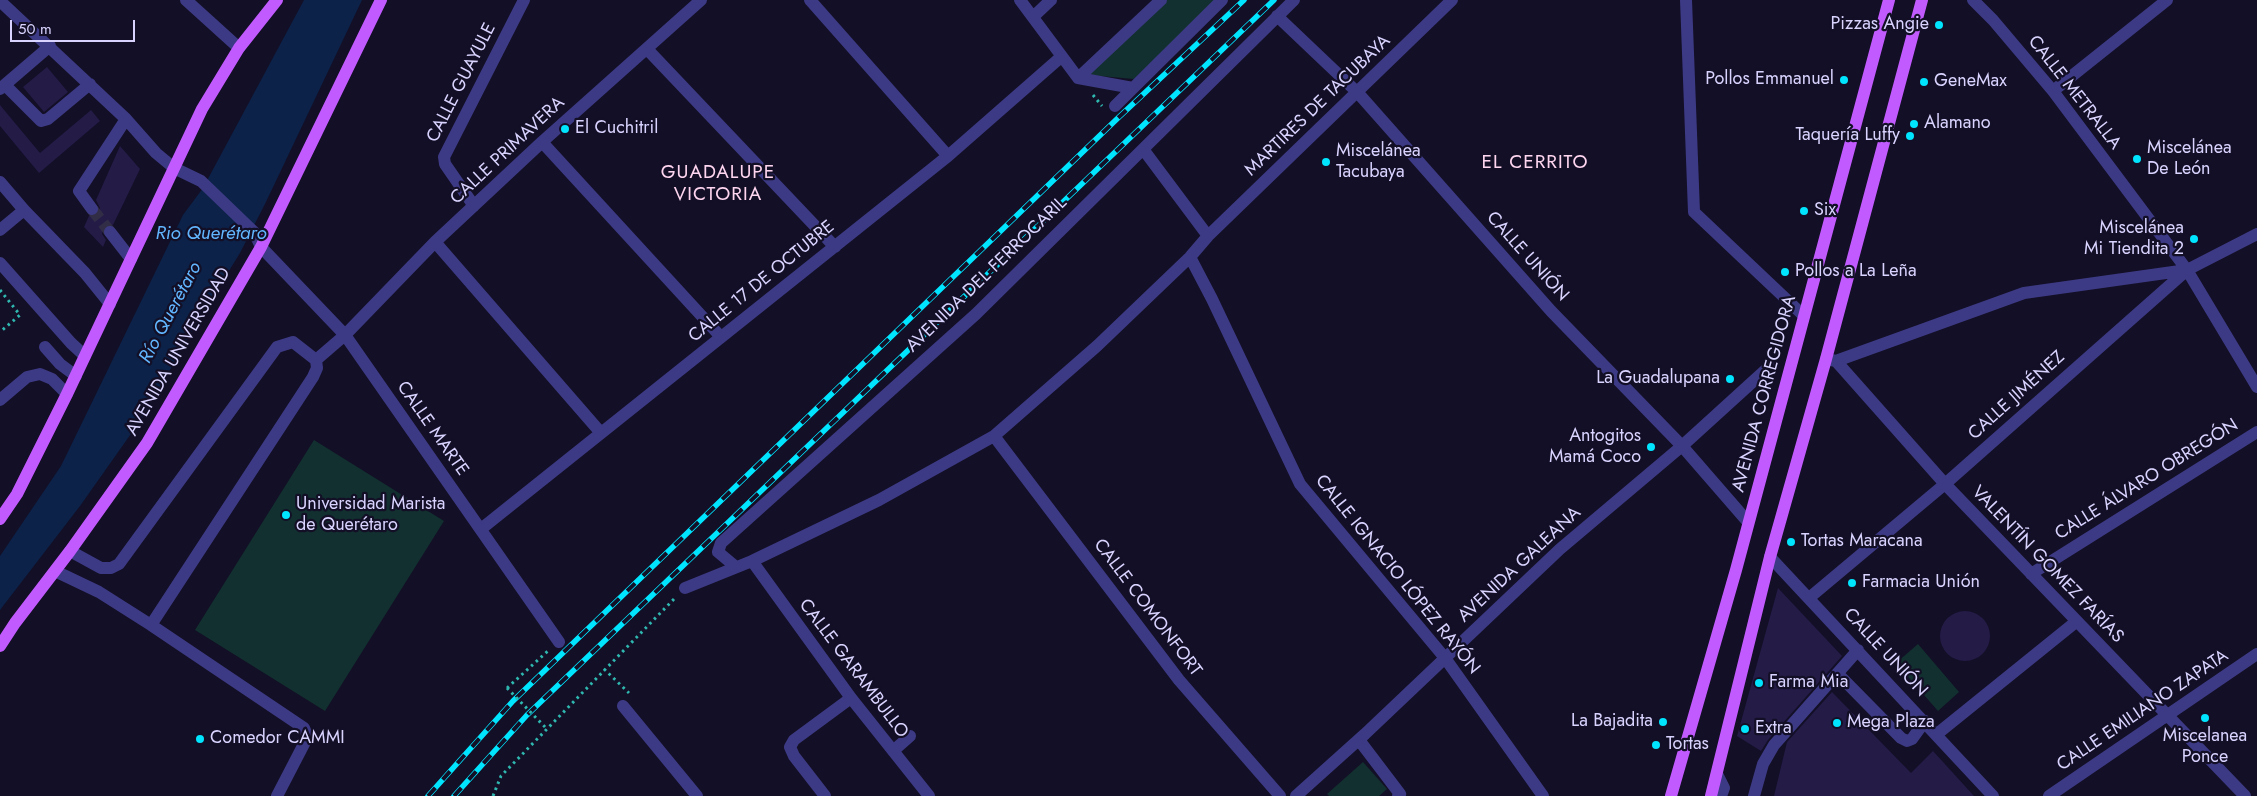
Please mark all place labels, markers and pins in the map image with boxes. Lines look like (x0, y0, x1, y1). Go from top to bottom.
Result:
place label: Pizzas Angie (1831, 14, 1929, 36)
marker: Pizzas Angie (1933, 19, 1945, 31)
place label: Pollos Emmanuel (1705, 69, 1834, 91)
place label: GeneMax (1934, 71, 2007, 93)
marker: Pollos Emmanuel (1838, 74, 1850, 86)
marker: GeneMax (1918, 76, 1930, 88)
place label: Alamano (1924, 113, 1991, 135)
place label: El Cuchitril (575, 118, 658, 140)
marker: Alamano (1908, 118, 1920, 130)
marker: El Cuchitril (559, 123, 571, 135)
place label: Taquería Luffy (1795, 125, 1900, 147)
marker: Taquería Luffy (1904, 130, 1916, 142)
place label: Miscelánea De León (2147, 138, 2232, 180)
place label: Miscelánea Tacubaya (1336, 141, 1421, 183)
marker: Miscelánea De León (2131, 153, 2143, 165)
marker: Miscelánea Tacubaya (1320, 156, 1332, 168)
place label: Six (1814, 200, 1836, 222)
marker: Six (1798, 205, 1810, 217)
place label: Miscelánea Mi Tiendita 2 (2084, 218, 2184, 260)
marker: Miscelánea Mi Tiendita 2 (2188, 233, 2200, 245)
place label: Pollos a La Leña (1795, 261, 1917, 283)
marker: Pollos a La Leña (1779, 266, 1791, 278)
place label: La Guadalupana (1596, 368, 1720, 390)
marker: La Guadalupana (1724, 373, 1736, 385)
place label: Antogitos Mamá Coco (1549, 426, 1641, 468)
marker: Antogitos Mamá Coco (1645, 441, 1657, 453)
place label: Universidad Marista de Querétaro (296, 494, 445, 536)
marker: Universidad Marista de Querétaro (280, 509, 292, 521)
place label: Tortas Maracana (1801, 531, 1923, 553)
marker: Tortas Maracana (1785, 536, 1797, 548)
place label: Farmacia Unión (1862, 572, 1980, 594)
marker: Farmacia Unión (1846, 577, 1858, 589)
place label: Farma Mia (1769, 672, 1848, 694)
marker: Farma Mia (1753, 677, 1765, 689)
place label: La Bajadita (1571, 711, 1653, 733)
place label: Mega Plaza (1847, 712, 1935, 734)
marker: Miscelanea Ponce (2199, 712, 2211, 724)
marker: La Bajadita (1657, 716, 1669, 728)
marker: Mega Plaza (1831, 717, 1843, 729)
place label: Extra (1755, 718, 1792, 740)
marker: Extra (1739, 723, 1751, 735)
place label: Miscelanea Ponce (2163, 726, 2247, 769)
place label: Comedor CAMMI (210, 728, 345, 750)
marker: Comedor CAMMI (194, 733, 206, 745)
place label: Tortas (1666, 734, 1709, 756)
marker: Tortas (1650, 739, 1662, 751)

